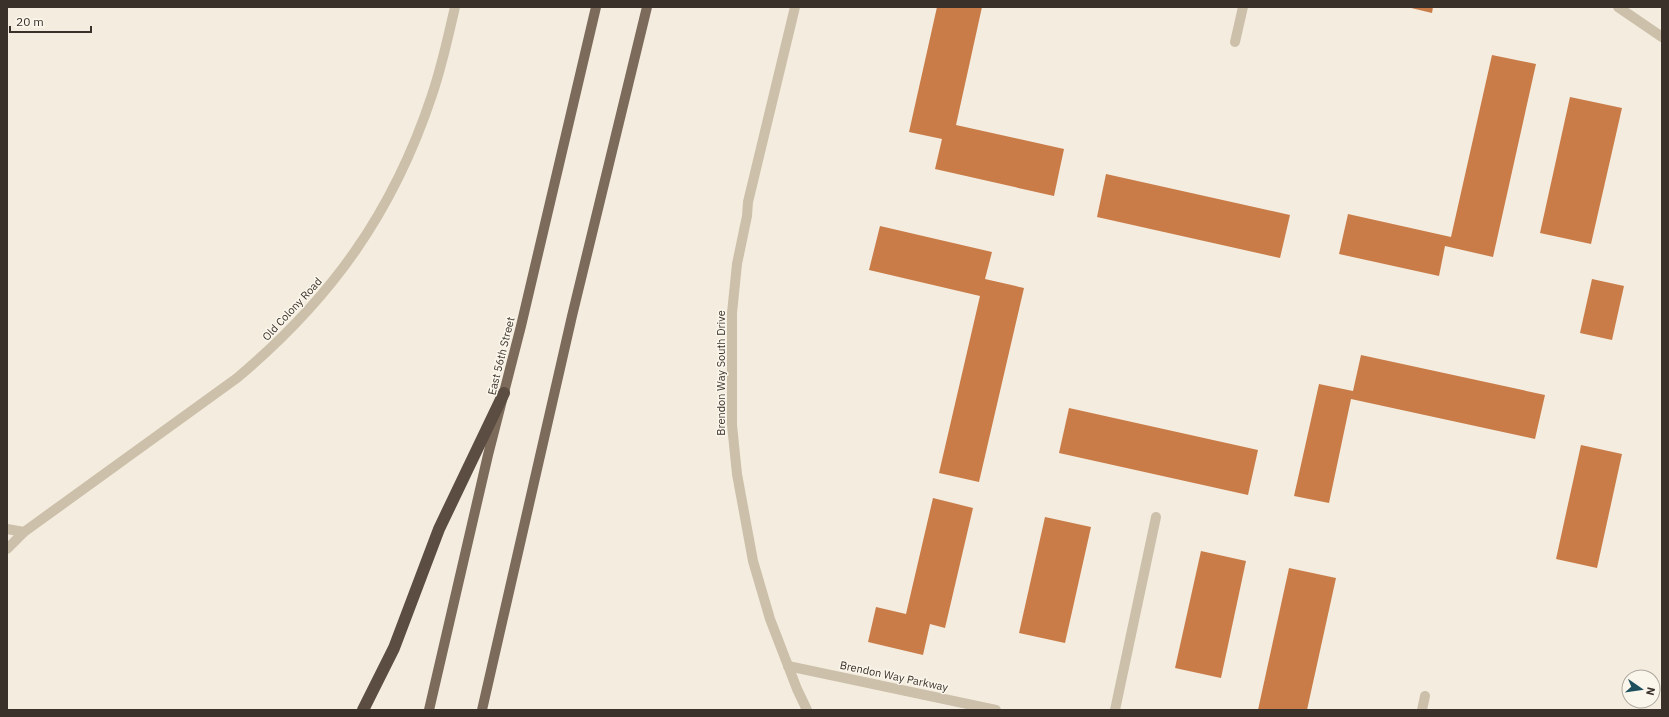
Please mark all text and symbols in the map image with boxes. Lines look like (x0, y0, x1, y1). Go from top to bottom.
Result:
scale bar (10, 8, 91, 34)
text: 20 m (16, 14, 44, 29)
street label: Old Colony Road (259, 274, 325, 344)
street label: Brendon Way South Drive (714, 310, 728, 436)
street label: East 56th Street (485, 315, 518, 397)
street label: Brendon Way Parkway (839, 658, 950, 694)
north arrow (1621, 669, 1661, 709)
text: N (1643, 686, 1658, 697)

